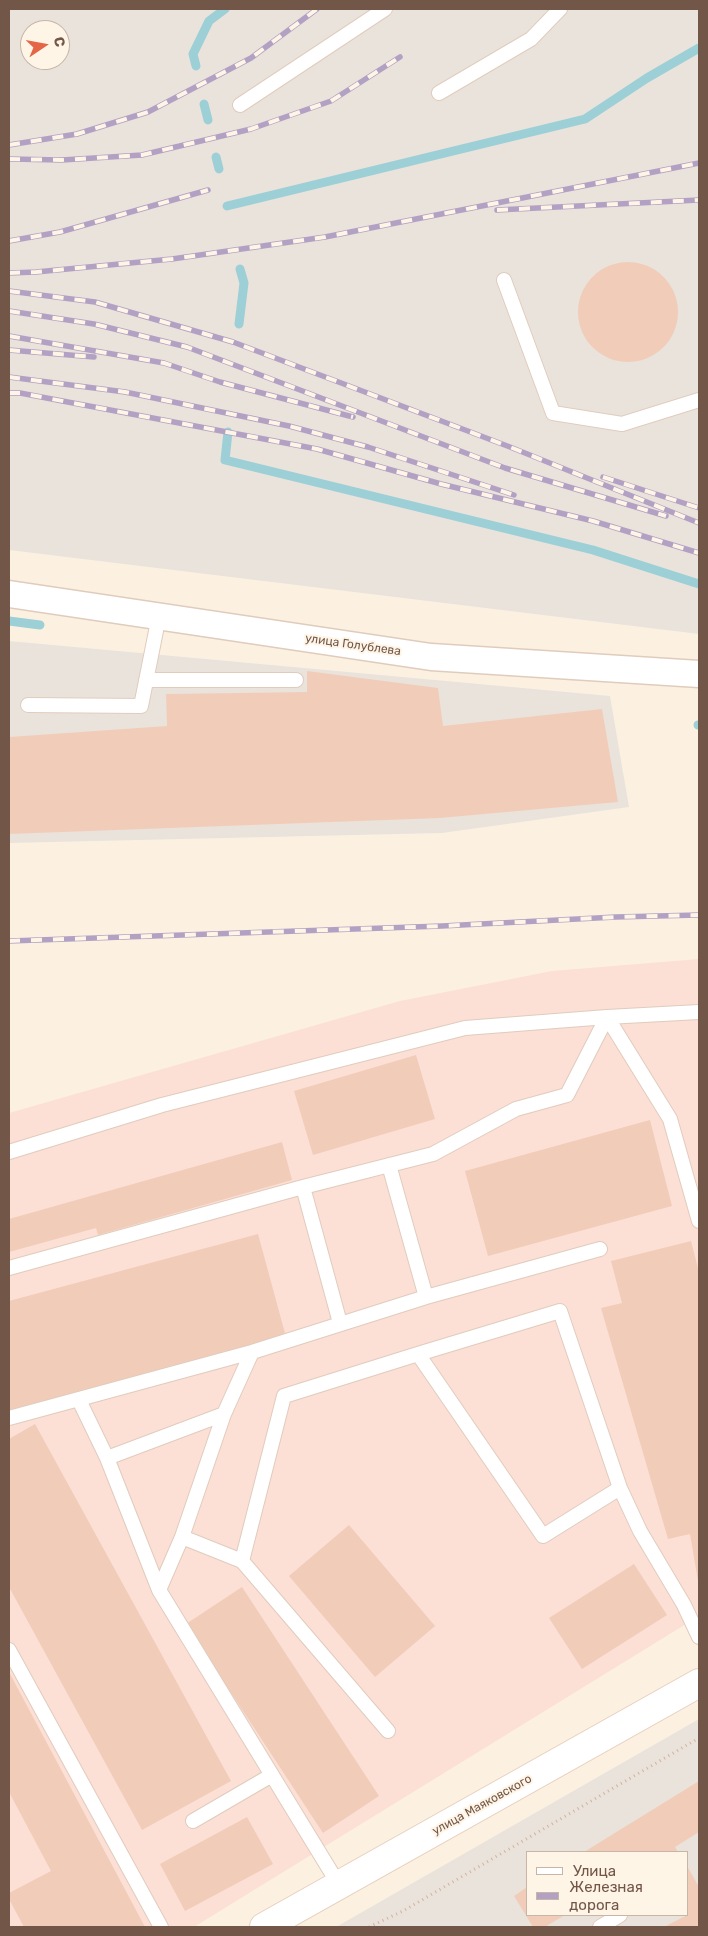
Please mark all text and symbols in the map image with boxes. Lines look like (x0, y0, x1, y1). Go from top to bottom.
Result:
north arrow (20, 20, 70, 70)
text: С (50, 35, 69, 49)
street label: улица Голублева (304, 631, 402, 659)
street label: улица Маяковского (430, 1772, 534, 1838)
legend (526, 1851, 688, 1916)
text: Улица (573, 1862, 616, 1880)
text: Железная дорога (569, 1878, 643, 1914)

